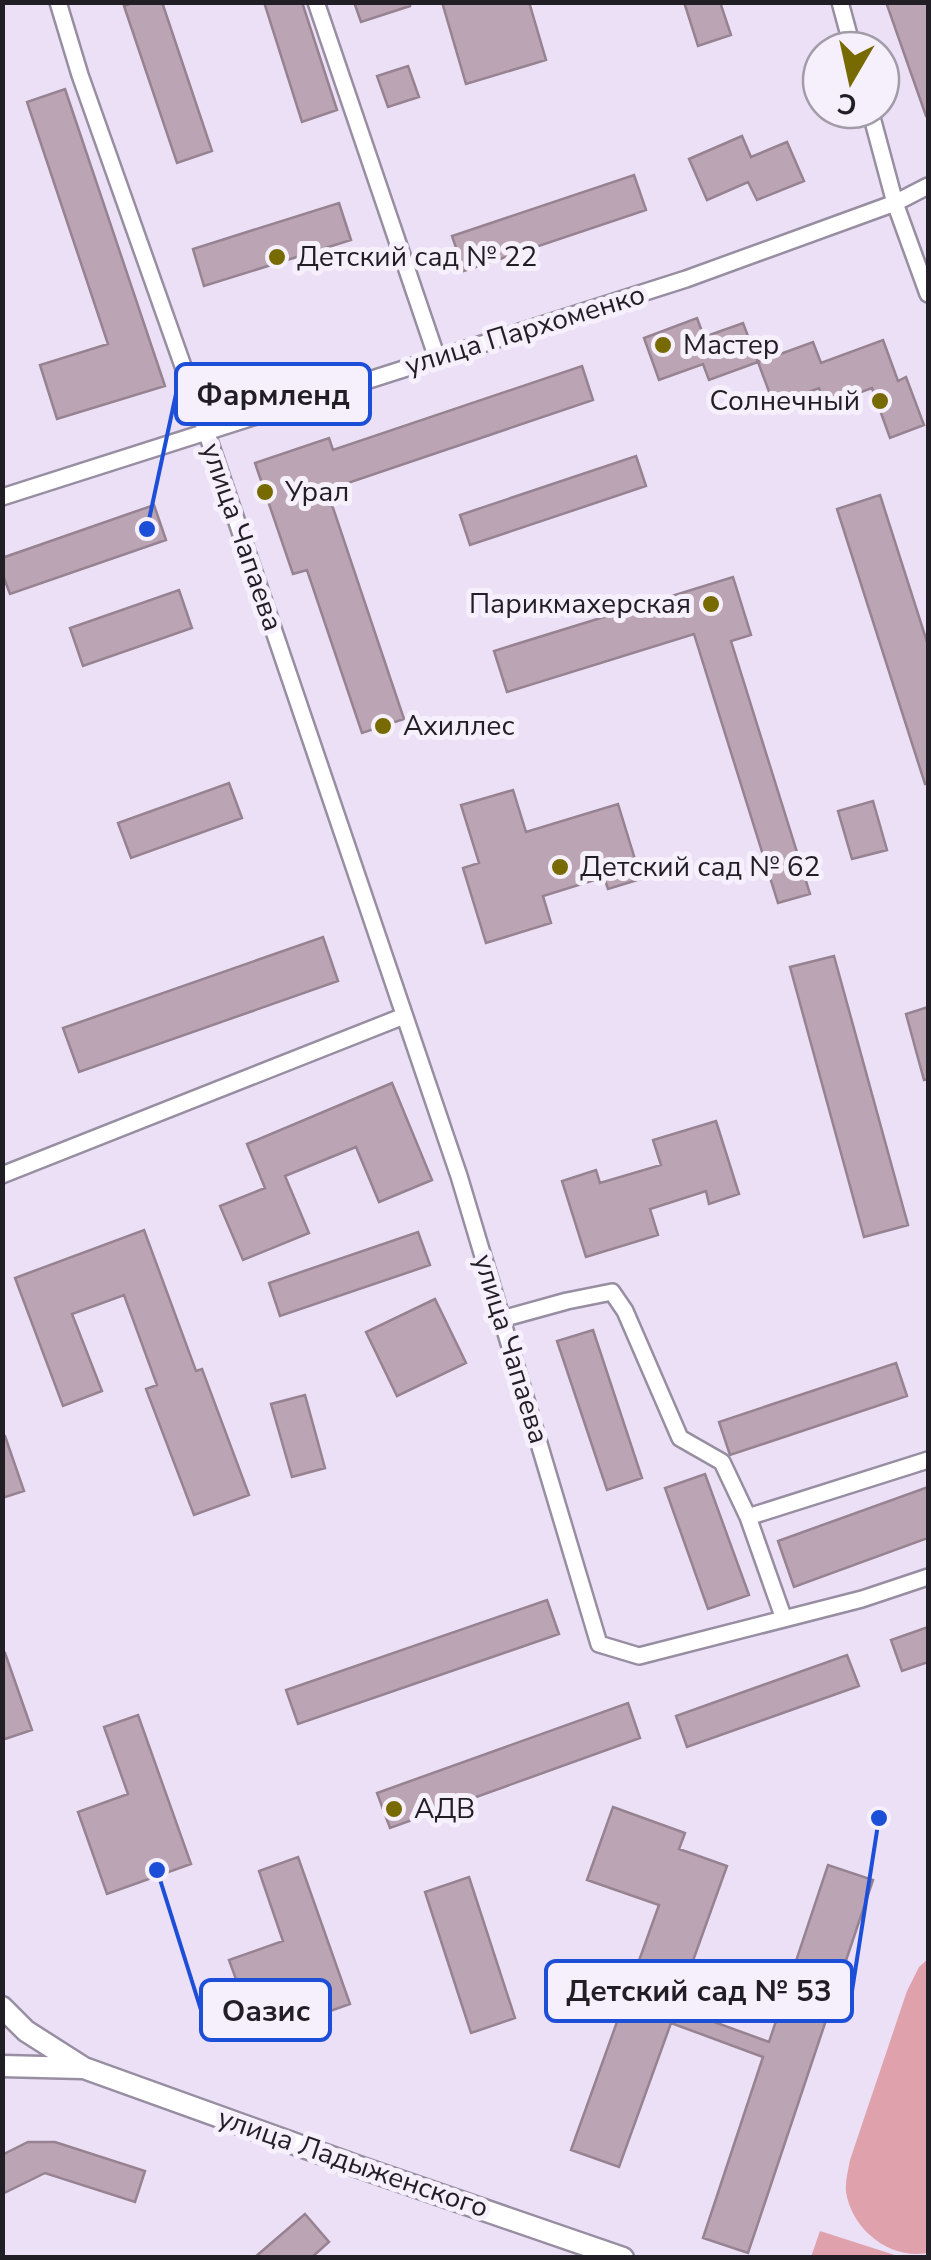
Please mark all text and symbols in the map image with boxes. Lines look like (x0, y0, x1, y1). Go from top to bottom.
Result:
north arrow (801, 30, 901, 130)
text: С (835, 83, 860, 124)
place label: Детский сад № 22 (297, 238, 537, 276)
marker: Детский сад № 22 (266, 246, 288, 268)
street label: улица Пархоменко (400, 275, 650, 385)
place label: Мастер (683, 326, 779, 364)
marker: Мастер (652, 334, 674, 356)
callout: Фармленд (176, 364, 370, 424)
text: Фармленд (196, 375, 350, 416)
place label: Солнечный (709, 382, 860, 420)
marker: Солнечный (869, 390, 891, 412)
street label: улица Чапаева (192, 438, 292, 636)
place label: Урал (284, 473, 349, 511)
marker: Урал (254, 481, 276, 503)
place label: Парикмахерская (469, 585, 691, 623)
marker: Парикмахерская (700, 593, 722, 615)
place label: Ахиллес (403, 707, 515, 745)
marker: Ахиллес (372, 715, 394, 737)
place label: Детский сад № 62 (580, 848, 820, 886)
marker: Детский сад № 62 (549, 856, 571, 878)
street label: улица Чапаева (464, 1250, 558, 1448)
place label: АДВ (414, 1790, 475, 1828)
marker: АДВ (383, 1798, 405, 1820)
callout: Детский сад № 53 (546, 1961, 852, 2021)
text: Детский сад № 53 (566, 1971, 832, 2012)
callout: Оазис (201, 1980, 330, 2040)
text: Оазис (222, 1991, 311, 2032)
street label: улица Ладыженского (213, 2099, 493, 2227)

